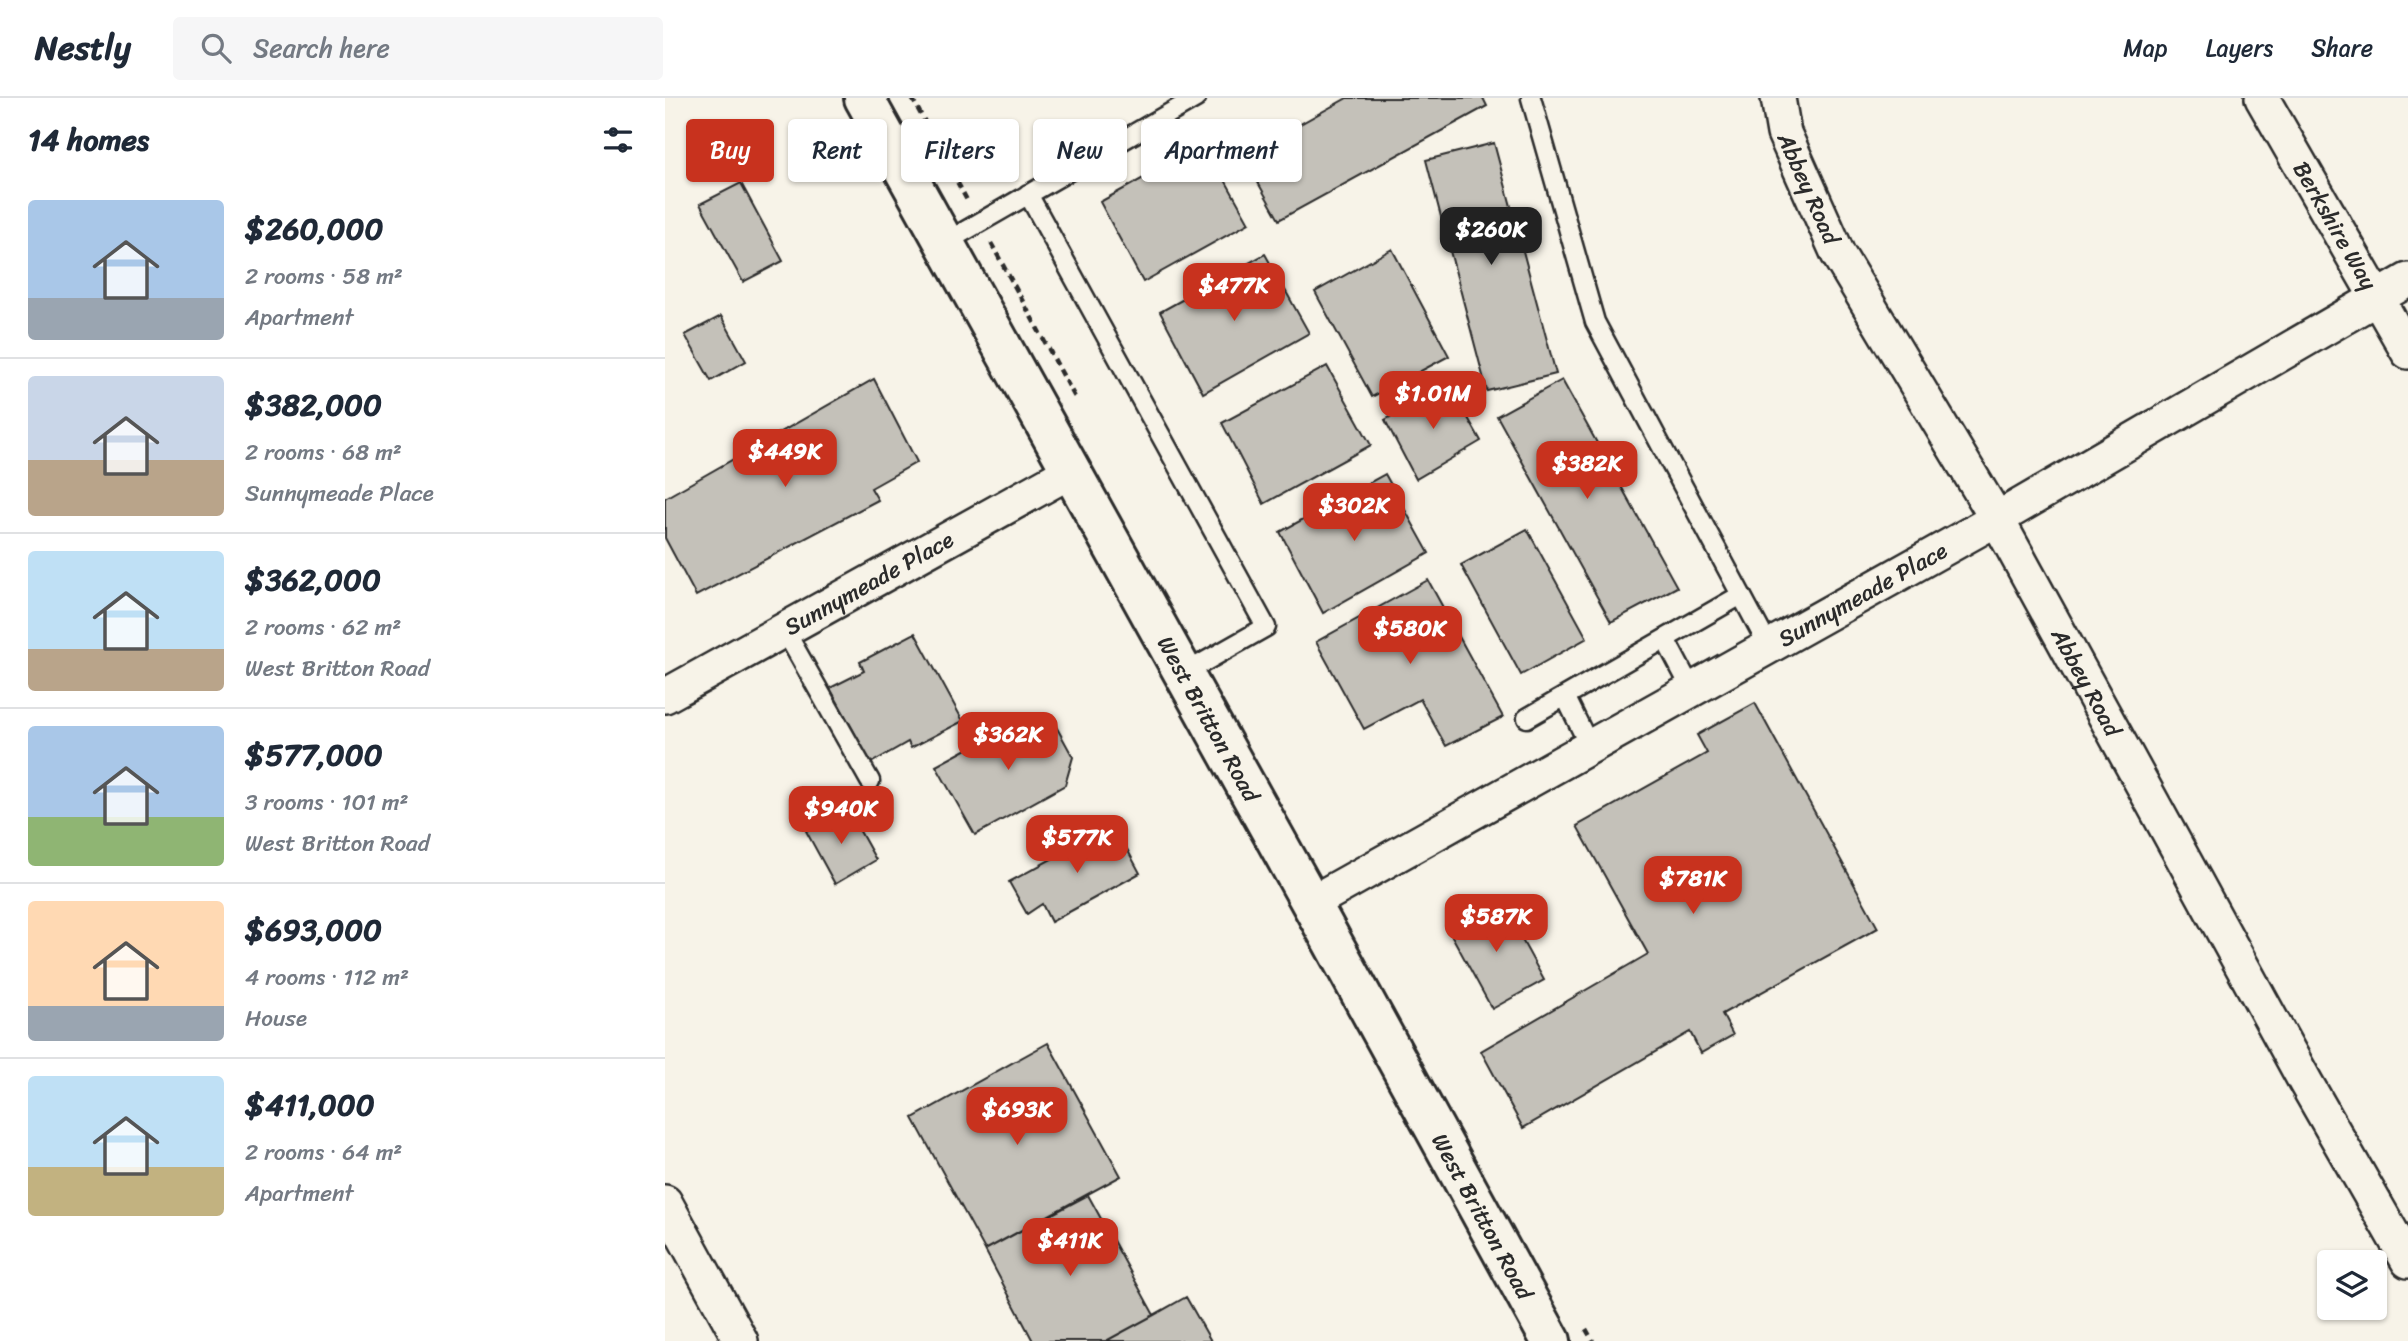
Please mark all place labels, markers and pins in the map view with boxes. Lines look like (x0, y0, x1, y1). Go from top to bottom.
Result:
pin: $260K (1442, 208, 1540, 267)
pin: $477K (1185, 264, 1283, 323)
pin: $1.01M (1376, 372, 1490, 431)
pin: $449K (736, 430, 834, 489)
pin: $382K (1538, 442, 1636, 501)
pin: $302K (1305, 484, 1403, 543)
pin: $580K (1361, 606, 1459, 666)
pin: $362K (959, 712, 1057, 772)
pin: $940K (792, 786, 890, 846)
pin: $577K (1028, 816, 1126, 875)
pin: $781K (1644, 856, 1742, 916)
pin: $587K (1447, 894, 1545, 954)
pin: $693K (968, 1088, 1066, 1147)
pin: $411K (1021, 1218, 1119, 1278)

